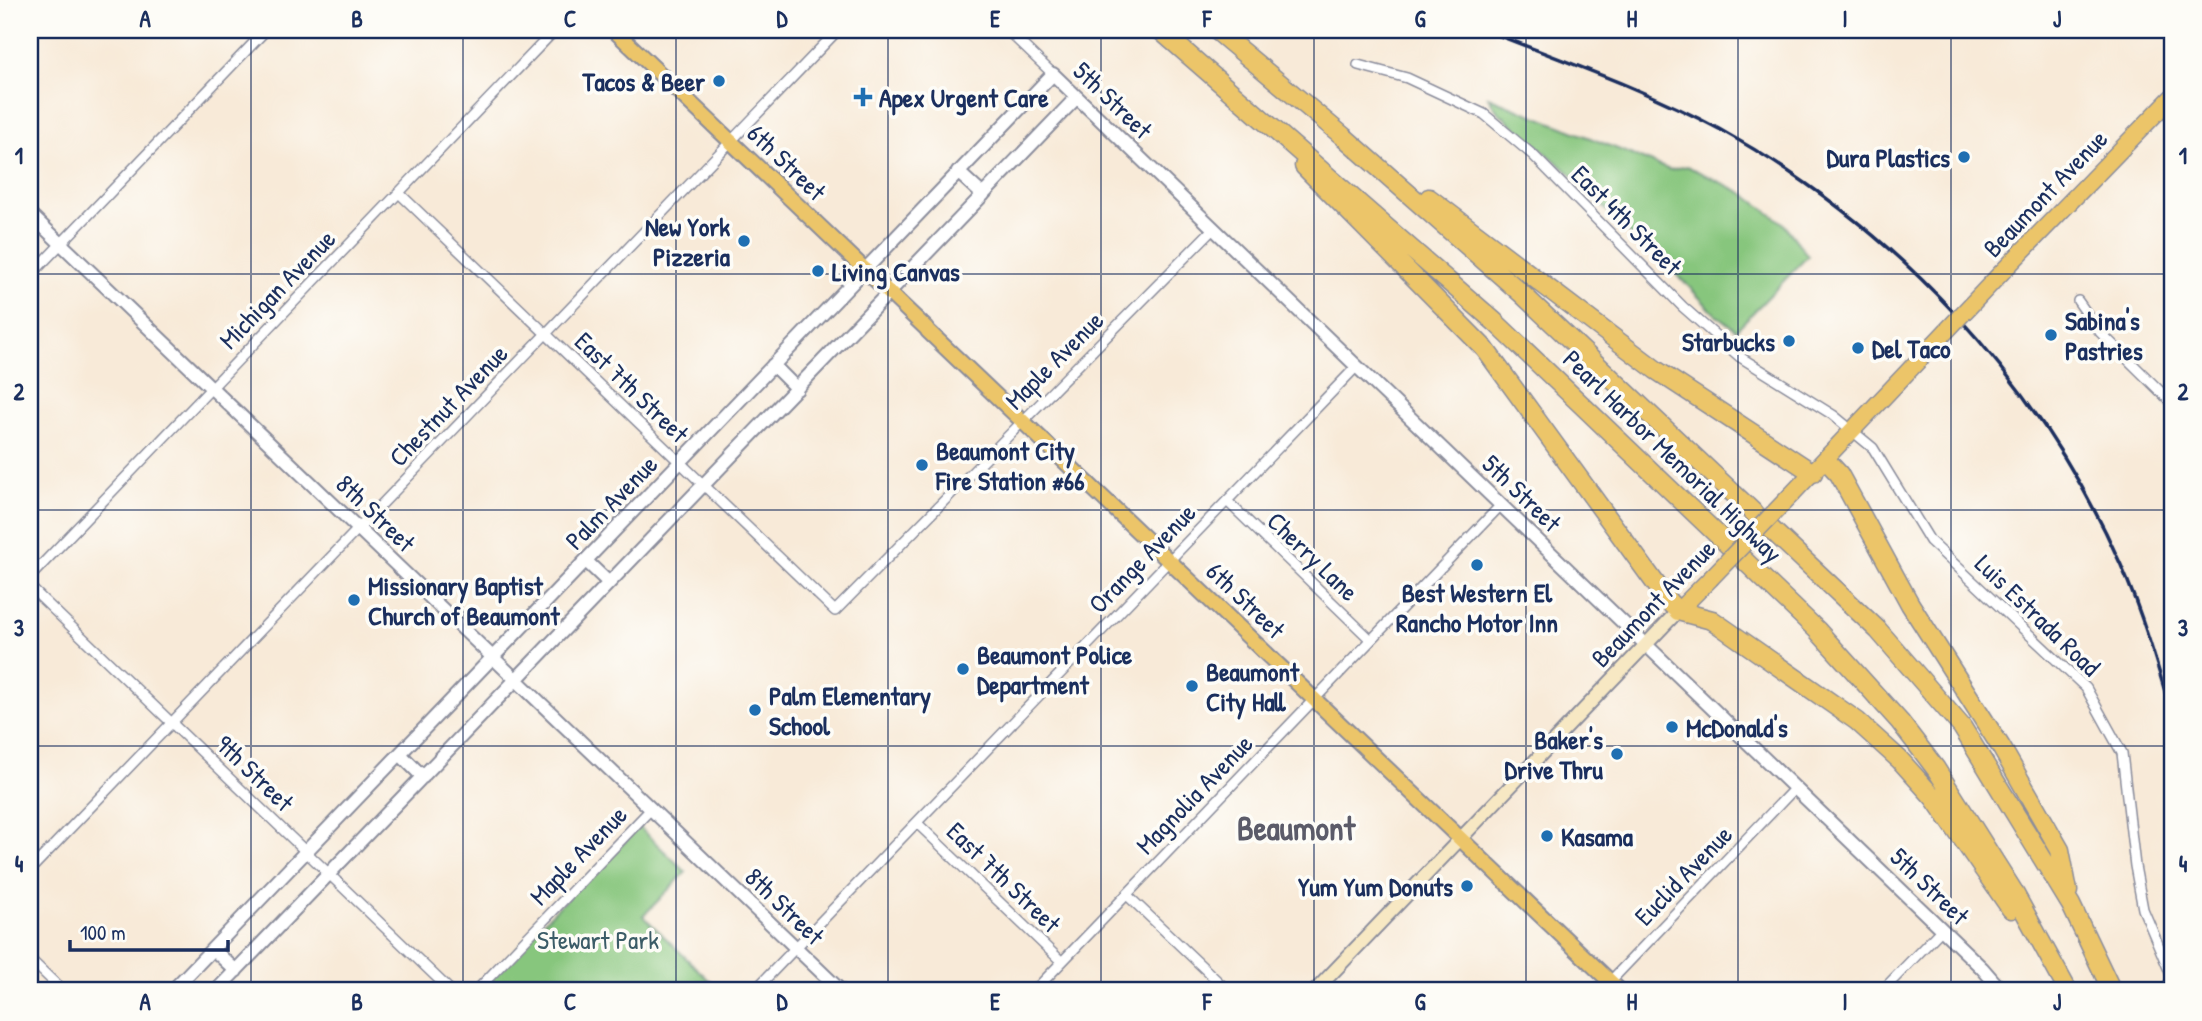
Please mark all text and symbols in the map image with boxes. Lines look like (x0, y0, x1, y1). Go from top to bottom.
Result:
text: A (139, 3, 151, 34)
text: B (351, 3, 363, 34)
text: C (564, 3, 576, 34)
text: D (777, 3, 789, 34)
text: E (990, 3, 1001, 34)
text: F (1202, 3, 1213, 34)
text: G (1414, 3, 1426, 34)
text: H (1627, 3, 1638, 34)
text: I (1842, 3, 1848, 34)
text: J (2053, 3, 2062, 34)
street label: 5th Street (1066, 54, 1161, 147)
place label: Tacos & Beer (581, 64, 706, 99)
marker: Tacos & Beer (711, 73, 727, 89)
place label: Apex Urgent Care (879, 80, 1049, 116)
marker: Apex Urgent Care (853, 87, 873, 107)
street label: 6th Street (740, 116, 835, 209)
street label: Beaumont Avenue (1975, 122, 2115, 264)
text: 1 (15, 140, 23, 171)
place label: Dura Plastics (1827, 140, 1950, 175)
text: 1 (2179, 140, 2187, 171)
marker: Dura Plastics (1956, 149, 1972, 165)
street label: East 4th Street (1564, 157, 1691, 284)
place label: New York Pizzeria (645, 209, 731, 274)
street label: Michigan Avenue (211, 222, 343, 356)
marker: New York Pizzeria (736, 233, 752, 249)
place label: Living Canvas (832, 254, 960, 290)
marker: Living Canvas (810, 263, 826, 279)
street label: Maple Avenue (997, 303, 1111, 417)
place label: Sabina's Pastries (2065, 303, 2143, 368)
street label: East 7th Street (567, 324, 697, 451)
place label: Starbucks (1682, 324, 1775, 359)
marker: Sabina's Pastries (2043, 327, 2059, 343)
place label: Del Taco (1872, 331, 1951, 366)
marker: Starbucks (1781, 333, 1797, 349)
street label: Chestnut Avenue (381, 336, 515, 474)
marker: Del Taco (1850, 340, 1866, 356)
street label: Pearl Harbor Memorial Highway (1556, 342, 1790, 570)
text: 2 (14, 376, 25, 407)
text: 2 (2178, 376, 2189, 407)
place label: Beaumont City Fire Station #66 (935, 433, 1085, 498)
street label: Palm Avenue (557, 447, 665, 557)
street label: 5th Street (1475, 447, 1570, 540)
marker: Beaumont City Fire Station #66 (914, 457, 930, 473)
street label: 8th Street (329, 466, 424, 560)
street label: Orange Avenue (1081, 495, 1203, 621)
street label: Cherry Lane (1260, 504, 1366, 608)
street label: Beaumont Avenue (1583, 532, 1723, 674)
street label: Luis Estrada Road (1968, 546, 2108, 684)
street label: 6th Street (1199, 554, 1294, 647)
marker: Best Western El Rancho Motor Inn (1469, 557, 1485, 573)
place label: Missionary Baptist Church of Beaumont (368, 568, 560, 633)
place label: Best Western El Rancho Motor Inn (1396, 575, 1558, 640)
marker: Missionary Baptist Church of Beaumont (346, 592, 362, 608)
text: 3 (14, 612, 24, 643)
text: 3 (2178, 612, 2188, 643)
place label: Beaumont Police Department (977, 637, 1133, 703)
place label: Beaumont City Hall (1206, 654, 1300, 720)
marker: Beaumont Police Department (955, 661, 971, 677)
place label: Palm Elementary School (769, 678, 931, 743)
marker: Beaumont City Hall (1184, 678, 1200, 694)
marker: Palm Elementary School (747, 702, 763, 718)
place label: McDonald's (1686, 710, 1788, 745)
marker: McDonald's (1664, 719, 1680, 735)
place label: Baker's Drive Thru (1505, 722, 1604, 787)
street label: Magnolia Avenue (1128, 726, 1260, 862)
street label: 9th Street (208, 727, 302, 820)
marker: Baker's Drive Thru (1609, 746, 1625, 762)
street label: Maple Avenue (522, 798, 634, 912)
district label: Beaumont (1237, 806, 1357, 850)
street label: East 7th Street (939, 814, 1069, 941)
street label: Euclid Avenue (1626, 817, 1740, 933)
place label: Kasama (1561, 819, 1634, 854)
marker: Kasama (1539, 828, 1555, 844)
street label: 5th Street (1883, 840, 1978, 933)
text: 4 (15, 848, 24, 879)
text: 4 (2179, 848, 2188, 879)
street label: 8th Street (738, 859, 833, 953)
place label: Yum Yum Donuts (1298, 869, 1453, 904)
marker: Yum Yum Donuts (1459, 878, 1475, 894)
scale bar (70, 909, 228, 953)
text: 100 m (80, 918, 126, 947)
park label: Stewart Park (537, 922, 659, 957)
text: A (139, 986, 151, 1017)
text: B (351, 986, 363, 1017)
text: C (564, 986, 576, 1017)
text: D (777, 986, 789, 1017)
text: E (990, 986, 1001, 1017)
text: F (1202, 986, 1213, 1017)
text: G (1414, 986, 1426, 1017)
text: H (1627, 986, 1638, 1017)
text: I (1842, 986, 1848, 1017)
text: J (2053, 986, 2062, 1017)

